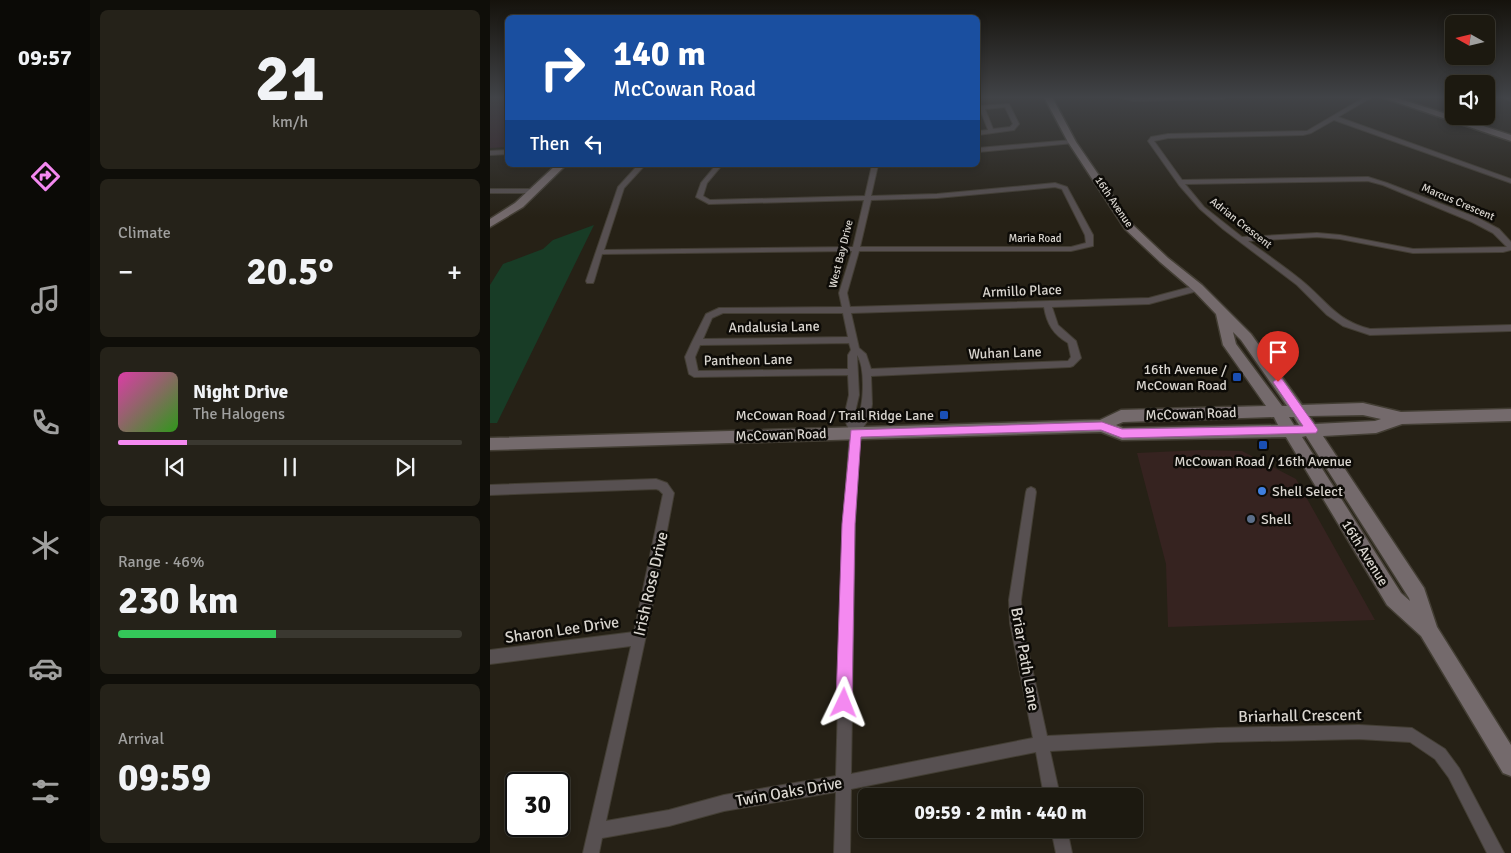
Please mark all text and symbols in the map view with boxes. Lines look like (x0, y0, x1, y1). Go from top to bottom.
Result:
north arrow (1445, 15, 1495, 65)
map controls (1445, 15, 1495, 125)
text: 140 m (613, 32, 706, 75)
icon: right (530, 35, 595, 100)
text: 21 (255, 39, 325, 119)
text: 09:57 (18, 44, 72, 71)
text: McCowan Road (613, 75, 756, 102)
button: sound (1445, 75, 1495, 125)
text: km/h (272, 112, 308, 132)
icon: left (580, 130, 608, 158)
text: Then (530, 132, 570, 156)
icon: directions (28, 159, 63, 194)
street label: 16th Avenue (1092, 174, 1136, 230)
street label: Marcus Crescent (1420, 181, 1497, 223)
street label: Adrian Crescent (1207, 195, 1275, 251)
street label: West Bay Drive (826, 219, 856, 289)
text: Climate (118, 223, 171, 243)
street label: Maria Road (1008, 232, 1062, 245)
text: 20.5° (246, 248, 334, 295)
text: − (118, 255, 133, 289)
text: + (447, 255, 462, 289)
street label: Armillo Place (982, 281, 1062, 301)
icon: music (28, 282, 63, 317)
street label: Andalusia Lane (728, 318, 820, 336)
pin (1257, 331, 1299, 382)
icon: arrive (1264, 338, 1292, 366)
street label: Wuhan Lane (968, 343, 1042, 363)
street label: Pantheon Lane (703, 351, 793, 369)
place label: 16th Avenue / McCowan Road (1136, 361, 1227, 394)
marker: 16th Avenue / McCowan Road (1231, 371, 1243, 383)
text: Night Drive (193, 380, 288, 404)
text: The Halogens (193, 404, 285, 424)
street label: McCowan Road (1145, 404, 1237, 424)
icon: phone (28, 405, 63, 440)
place label: McCowan Road / Trail Ridge Lane (735, 407, 934, 424)
marker: McCowan Road / Trail Ridge Lane (938, 409, 950, 421)
street label: McCowan Road (735, 425, 827, 445)
marker: McCowan Road / 16th Avenue (1257, 439, 1269, 451)
icon: previous (161, 453, 189, 481)
icon: pause (276, 453, 304, 481)
icon: next (391, 453, 419, 481)
place label: McCowan Road / 16th Avenue (1174, 453, 1352, 470)
place label: Shell Select (1272, 483, 1343, 500)
marker: Shell Select (1256, 485, 1268, 497)
place label: Shell (1261, 511, 1291, 528)
marker: Shell (1245, 513, 1257, 525)
street label: 16th Avenue (1338, 517, 1392, 589)
icon: climate (28, 528, 63, 563)
street label: Irish Rose Drive (629, 530, 673, 638)
text: Range · 46% (118, 552, 204, 572)
text: 230 km (118, 577, 239, 624)
street label: Briar Path Lane (1006, 606, 1044, 712)
street label: Sharon Lee Drive (504, 612, 620, 648)
icon: car (28, 651, 63, 686)
position arrow (817, 676, 869, 728)
street label: Briarhall Crescent (1238, 705, 1362, 727)
text: Arrival (118, 729, 164, 749)
text: 09:59 (118, 754, 211, 801)
speed limit sign: 30 (505, 772, 570, 837)
street label: Twin Oaks Drive (734, 773, 844, 811)
icon: filters (28, 774, 63, 809)
text: 09:59 · 2 min · 440 m (914, 801, 1087, 825)

